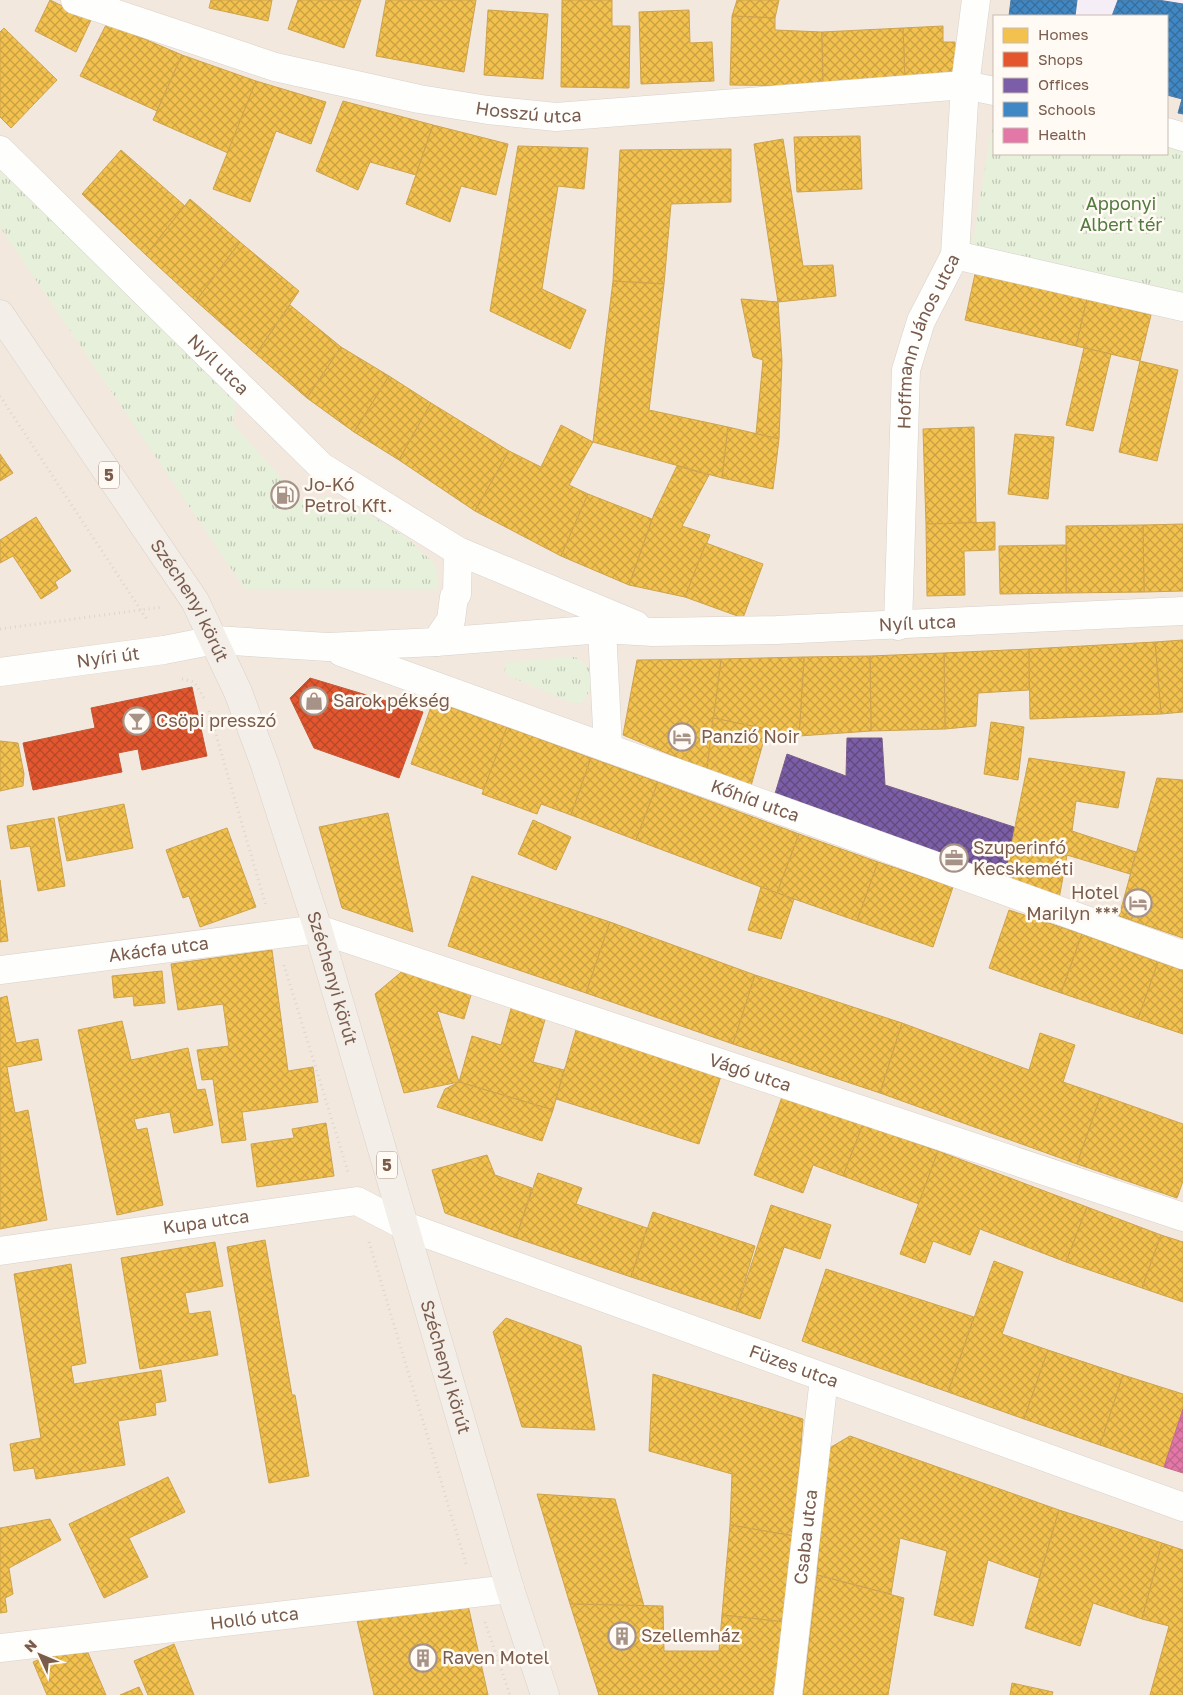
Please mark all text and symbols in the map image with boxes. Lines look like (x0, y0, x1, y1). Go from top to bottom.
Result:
legend (993, 15, 1168, 155)
text: Homes (1038, 25, 1088, 43)
text: Shops (1038, 50, 1083, 68)
text: Offices (1038, 75, 1089, 93)
street label: Hosszú utca (474, 96, 582, 127)
text: Schools (1038, 100, 1096, 118)
text: Health (1038, 125, 1086, 143)
park label: Apponyi Albert tér (1080, 192, 1162, 235)
street label: Hoffmann János utca (892, 250, 964, 430)
street label: Nyíl utca (183, 329, 254, 399)
road number: 5 (99, 462, 119, 488)
place label: Jo-Kó Petrol Kft. (304, 473, 393, 516)
fuel station icon: Jo-Kó Petrol Kft. (270, 480, 300, 510)
street label: Széchenyi körút (146, 535, 234, 665)
street label: Nyíl utca (878, 610, 957, 635)
street label: Nyíri út (75, 641, 141, 672)
shop icon: Sarok pékség (299, 686, 329, 716)
place label: Sarok pékség (333, 689, 450, 711)
bar icon: Csöpi presszó (122, 706, 152, 736)
place label: Csöpi presszó (156, 709, 276, 731)
hotel icon: Panzió Noir (667, 722, 697, 752)
place label: Panzió Noir (701, 725, 799, 747)
street label: Kőhíd utca (708, 774, 803, 826)
place label: Szuperinfó Kecskeméti (973, 836, 1074, 879)
office icon: Szuperinfó Kecskeméti (939, 843, 969, 873)
place label: Hotel Marilyn *** (1026, 881, 1119, 924)
hotel icon: Hotel Marilyn *** (1123, 888, 1153, 918)
street label: Széchenyi körút (303, 908, 363, 1047)
street label: Akácfa utca (107, 931, 210, 966)
street label: Vágó utca (706, 1048, 794, 1096)
road number: 5 (377, 1152, 397, 1178)
street label: Kupa utca (161, 1204, 250, 1238)
street label: Széchenyi körút (417, 1297, 476, 1436)
street label: Füzes utca (747, 1339, 842, 1392)
street label: Csaba utca (789, 1488, 821, 1586)
street label: Holló utca (209, 1602, 300, 1634)
building icon: Szellemház (607, 1621, 637, 1651)
place label: Szellemház (641, 1624, 740, 1646)
north arrow (15, 1630, 65, 1680)
text: N (20, 1636, 40, 1655)
building icon: Raven Motel (408, 1643, 438, 1673)
place label: Raven Motel (442, 1646, 550, 1668)

